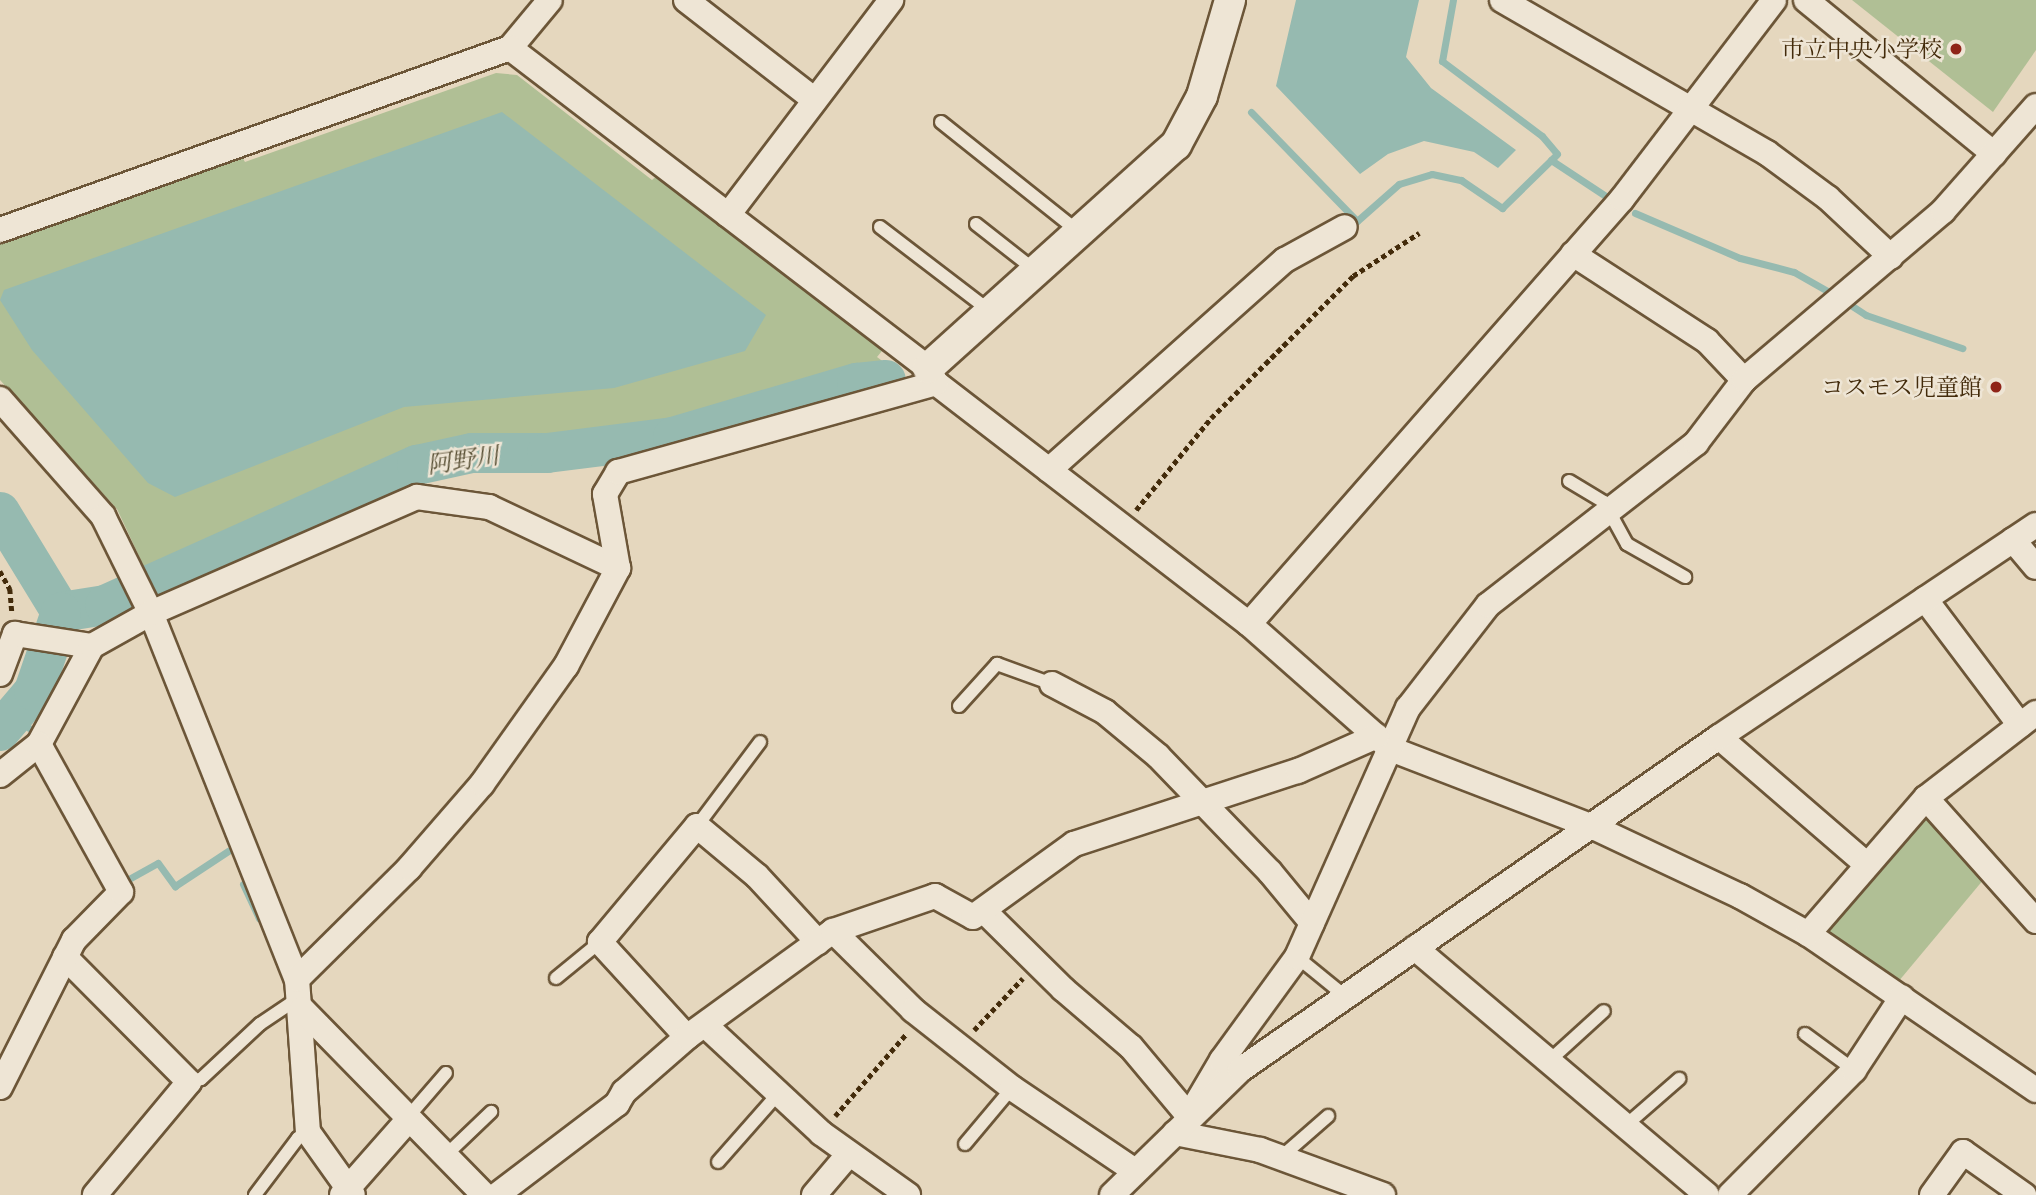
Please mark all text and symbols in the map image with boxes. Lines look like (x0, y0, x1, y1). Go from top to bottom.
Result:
place label: 市立中央小学校 (1781, 35, 1942, 63)
marker: 市立中央小学校 (1948, 41, 1964, 57)
place label: コスモス児童館 (1821, 373, 1982, 401)
marker: コスモス児童館 (1988, 379, 2004, 395)
water label: 阿野川 (425, 441, 501, 479)

